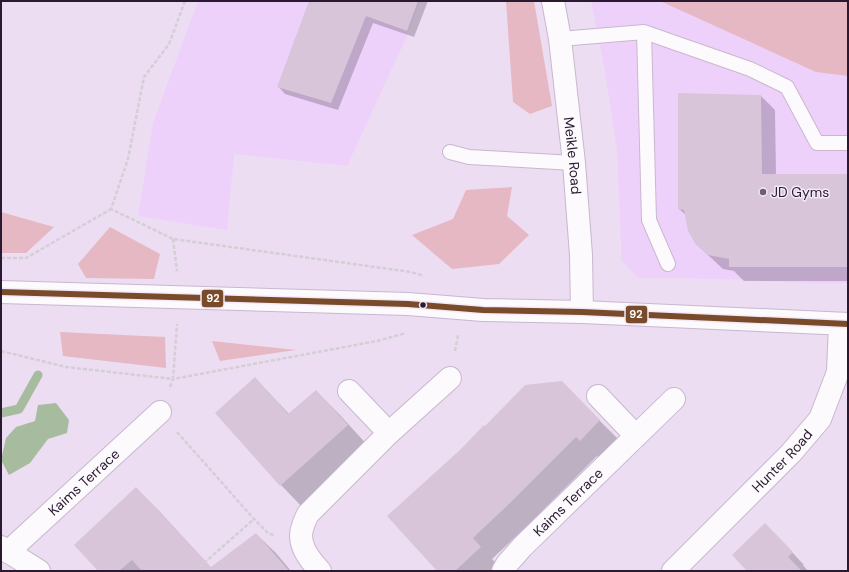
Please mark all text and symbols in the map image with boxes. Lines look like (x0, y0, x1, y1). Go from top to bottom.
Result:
street label: Meikle Road (560, 116, 585, 195)
place label: JD Gyms (771, 183, 829, 201)
marker: JD Gyms (758, 187, 768, 197)
line badge: 92 (201, 289, 224, 308)
text: 92 (206, 291, 220, 305)
unlabelled marker (418, 300, 428, 310)
line badge: 92 (625, 305, 648, 324)
text: 92 (629, 307, 643, 321)
street label: Hunter Road (748, 426, 816, 496)
street label: Kaims Terrace (44, 445, 123, 520)
street label: Kaims Terrace (529, 464, 607, 540)

